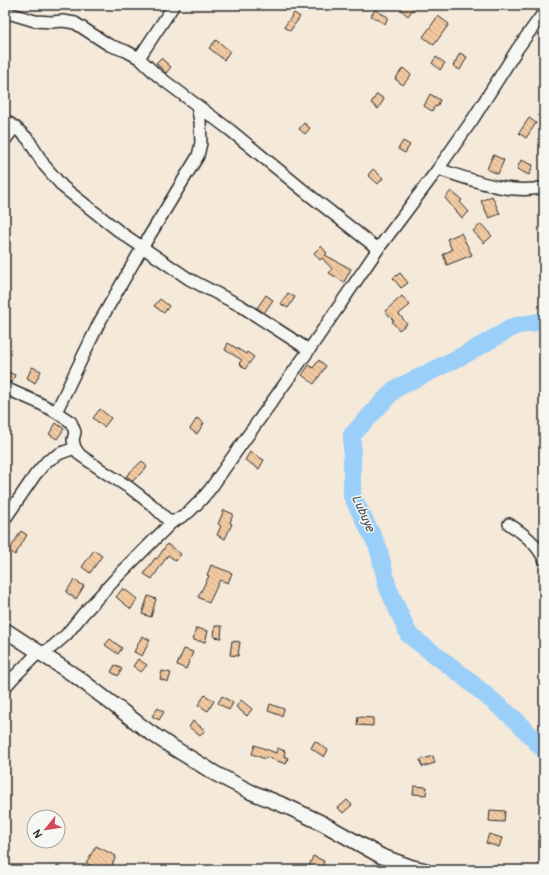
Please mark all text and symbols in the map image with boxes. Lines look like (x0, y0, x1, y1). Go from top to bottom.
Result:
water label: Lubuye (348, 492, 379, 535)
north arrow (26, 809, 66, 849)
text: N (30, 827, 45, 840)

